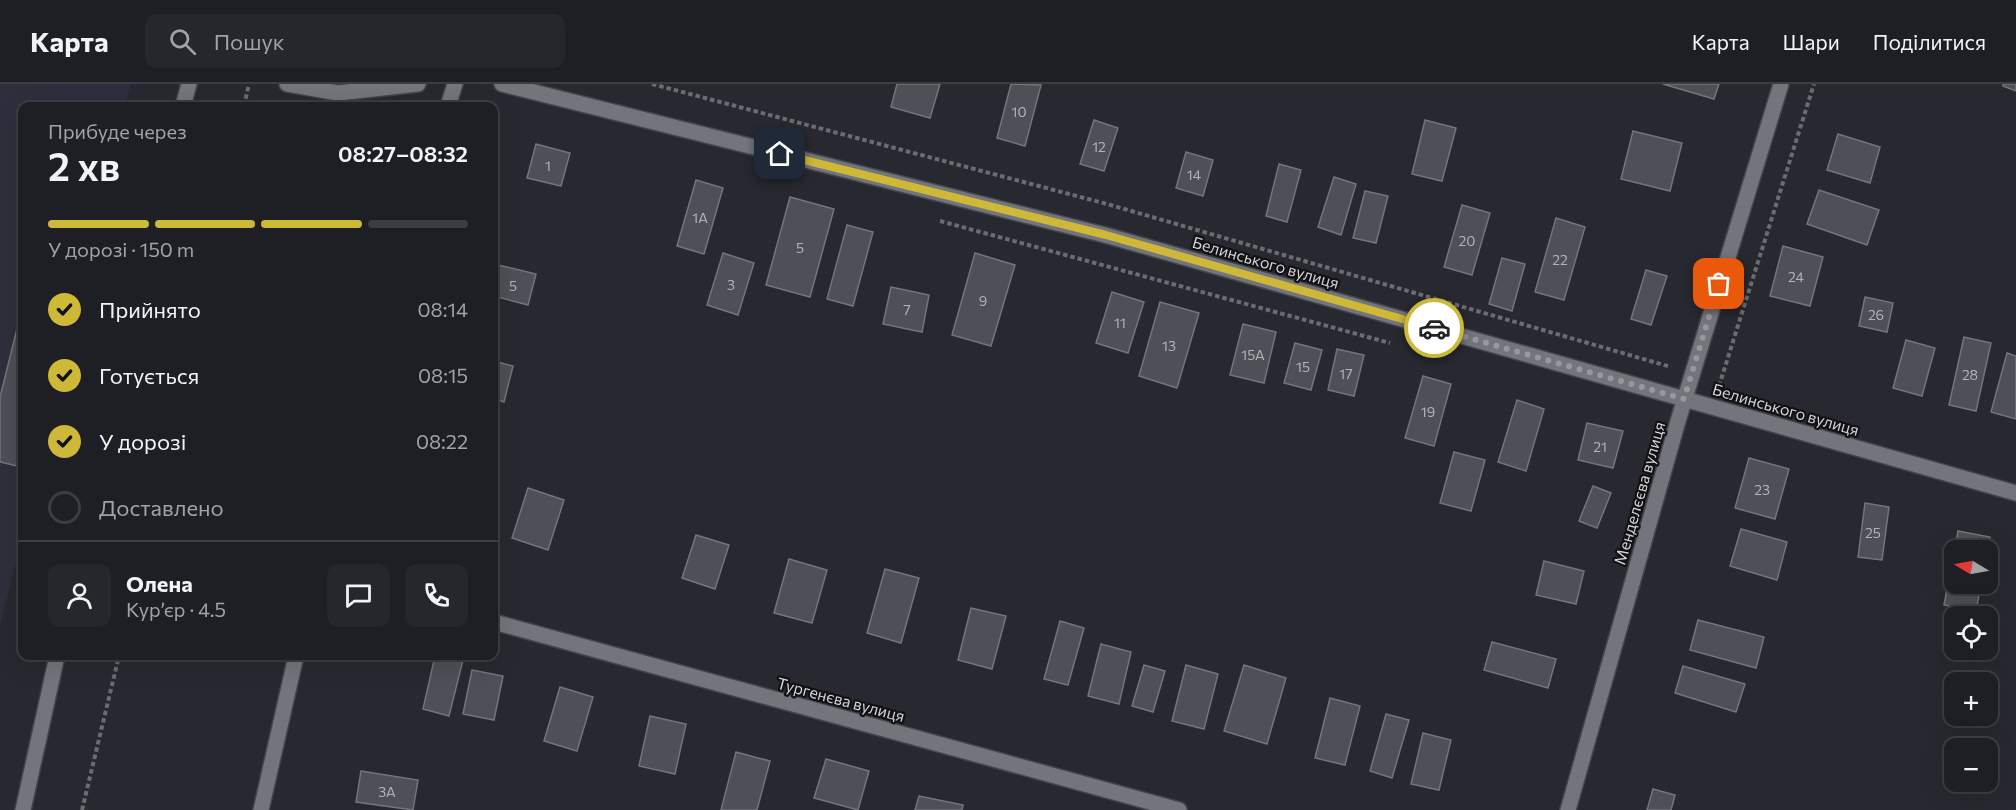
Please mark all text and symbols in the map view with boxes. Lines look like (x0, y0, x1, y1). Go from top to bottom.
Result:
search box (145, 14, 565, 68)
text: Карта (30, 24, 109, 58)
icon: search (166, 25, 199, 58)
text: Пошук (214, 28, 285, 55)
text: Карта (1692, 29, 1750, 54)
text: Шари (1783, 29, 1840, 54)
text: Поділитися (1873, 29, 1986, 54)
house number: 10 (1011, 103, 1027, 120)
text: Прибуде через (48, 119, 187, 143)
pin (754, 128, 805, 179)
icon: home (763, 137, 796, 170)
house number: 12 (1092, 138, 1106, 155)
text: 08:27–08:32 (338, 140, 468, 167)
text: 2 хв (48, 141, 120, 189)
house number: 1 (545, 157, 551, 174)
house number: 14 (1187, 166, 1202, 183)
house number: 1А (692, 209, 708, 226)
street label: Белинського вулиця (1190, 232, 1342, 292)
house number: 20 (1459, 232, 1475, 249)
text: У дорозі · 150 m (48, 237, 194, 261)
house number: 5 (796, 239, 804, 256)
house number: 22 (1552, 251, 1568, 268)
pin (1693, 258, 1744, 309)
icon: bag (1702, 267, 1735, 300)
house number: 24 (1788, 268, 1805, 285)
house number: 3 (727, 276, 735, 293)
house number: 5 (509, 277, 517, 294)
house number: 9 (979, 292, 987, 309)
icon: check (48, 293, 81, 326)
text: Прийнято (99, 296, 201, 323)
text: 08:14 (418, 297, 468, 321)
courier (1404, 298, 1464, 358)
house number: 7 (903, 301, 911, 318)
house number: 26 (1868, 306, 1884, 323)
icon: car (1418, 312, 1451, 345)
house number: 11 (1114, 314, 1126, 331)
house number: 13 (1162, 337, 1176, 354)
house number: 15А (1241, 346, 1265, 363)
house number: 15 (1296, 358, 1310, 375)
icon: check (48, 359, 81, 392)
text: Готується (99, 362, 199, 389)
text: 08:15 (418, 363, 468, 387)
house number: 17 (1339, 365, 1353, 382)
house number: 28 (1962, 366, 1978, 383)
street label: Белинського вулиця (1710, 379, 1862, 439)
house number: 19 (1421, 403, 1435, 420)
street label: Менделєєва вулиця (1609, 419, 1669, 567)
icon: check (48, 425, 81, 458)
text: У дорозі (99, 428, 186, 455)
text: 08:22 (416, 429, 468, 453)
house number: 21 (1593, 438, 1607, 455)
house number: 23 (1754, 481, 1770, 498)
text: Доставлено (99, 494, 224, 521)
house number: 25 (1865, 524, 1881, 541)
north arrow (1944, 540, 1998, 594)
map controls (1944, 540, 1998, 792)
button: person (48, 564, 111, 627)
button: chat (327, 564, 390, 627)
button: phone (405, 564, 468, 627)
text: Олена (126, 570, 193, 597)
text: Кур’єр · 4.5 (126, 597, 226, 621)
button: locate (1944, 606, 1998, 660)
button: + (1944, 672, 1998, 726)
street label: Тургенєва вулиця (775, 673, 907, 725)
button: − (1944, 738, 1998, 792)
house number: 3А (378, 783, 396, 800)

